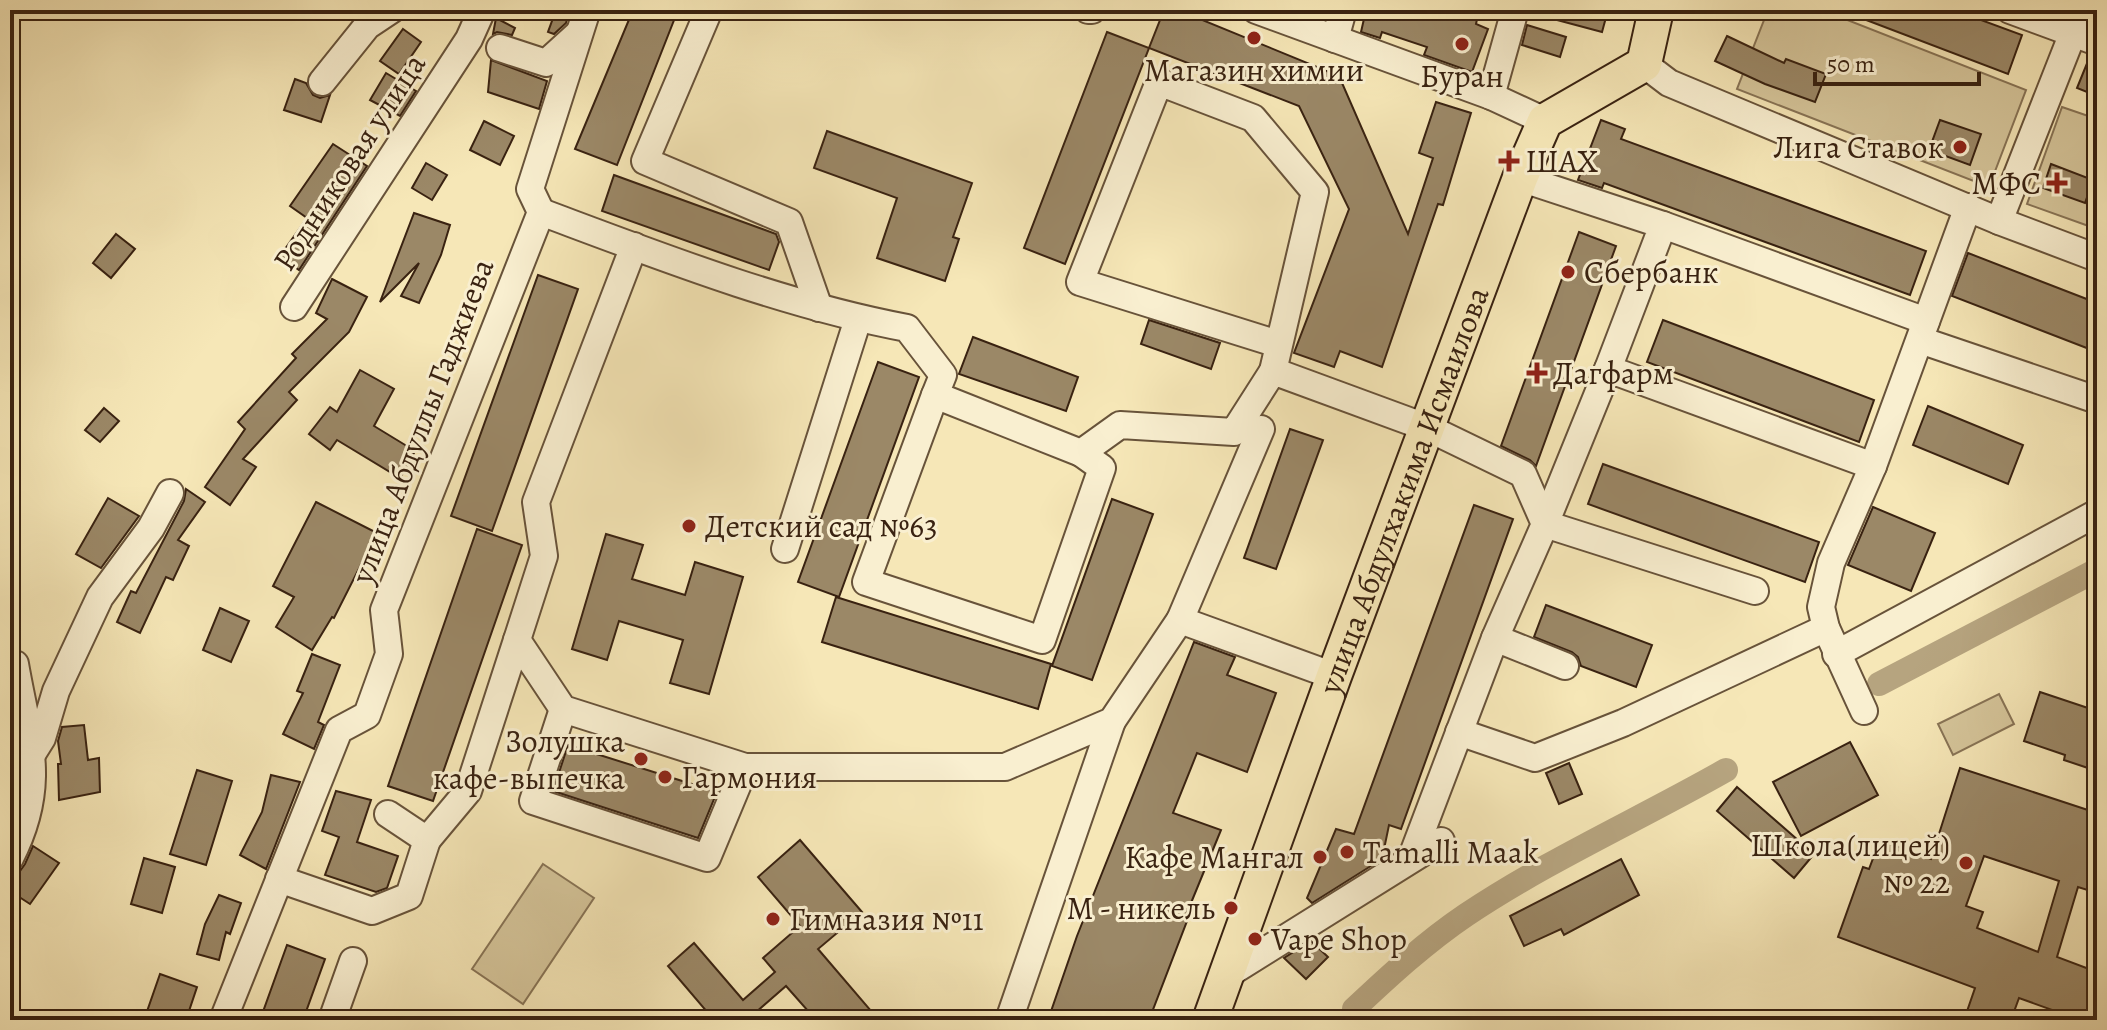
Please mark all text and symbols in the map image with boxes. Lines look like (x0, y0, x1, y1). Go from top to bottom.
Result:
marker: Магазин химии (1245, 29, 1263, 47)
marker: Буран (1453, 35, 1471, 53)
scale bar (1815, 36, 1979, 86)
street label: Родниковая улица (262, 45, 436, 279)
place label: Магазин химии (1144, 48, 1364, 92)
text: 50 m (1827, 48, 1875, 80)
place label: Буран (1420, 54, 1504, 98)
place label: Лига Ставок (1773, 125, 1944, 169)
marker: Лига Ставок (1951, 138, 1969, 156)
place label: ШАХ (1525, 139, 1598, 183)
marker: ШАХ (1500, 152, 1518, 170)
place label: МФС (1971, 161, 2041, 205)
marker: МФС (2048, 174, 2066, 192)
place label: Сбербанк (1584, 250, 1719, 294)
street label: улица Абдуллы Гаджиева (339, 252, 504, 591)
marker: Сбербанк (1559, 263, 1577, 281)
street label: улица Абдулхакима Исмаилова (1307, 280, 1500, 701)
place label: Дагфарм (1553, 351, 1674, 395)
marker: Дагфарм (1528, 364, 1546, 382)
place label: Детский сад №63 (705, 504, 937, 548)
marker: Детский сад №63 (680, 517, 698, 535)
place label: Золушка кафе-выпечка (433, 719, 625, 800)
marker: Золушка кафе-выпечка (632, 750, 650, 768)
place label: Гармония (681, 755, 817, 799)
marker: Гармония (656, 768, 674, 786)
place label: Школа(лицей) № 22 (1750, 823, 1950, 904)
place label: Tamalli Maak (1363, 830, 1539, 874)
place label: Кафе Мангал (1125, 835, 1304, 879)
marker: Tamalli Maak (1338, 843, 1356, 861)
marker: Кафе Мангал (1311, 848, 1329, 866)
marker: Школа(лицей) № 22 (1957, 854, 1975, 872)
place label: М - никель (1067, 886, 1215, 930)
place label: Гимназия №11 (789, 897, 984, 941)
marker: М - никель (1222, 899, 1240, 917)
marker: Гимназия №11 (764, 910, 782, 928)
place label: Vape Shop (1270, 917, 1407, 961)
marker: Vape Shop (1246, 930, 1264, 948)

